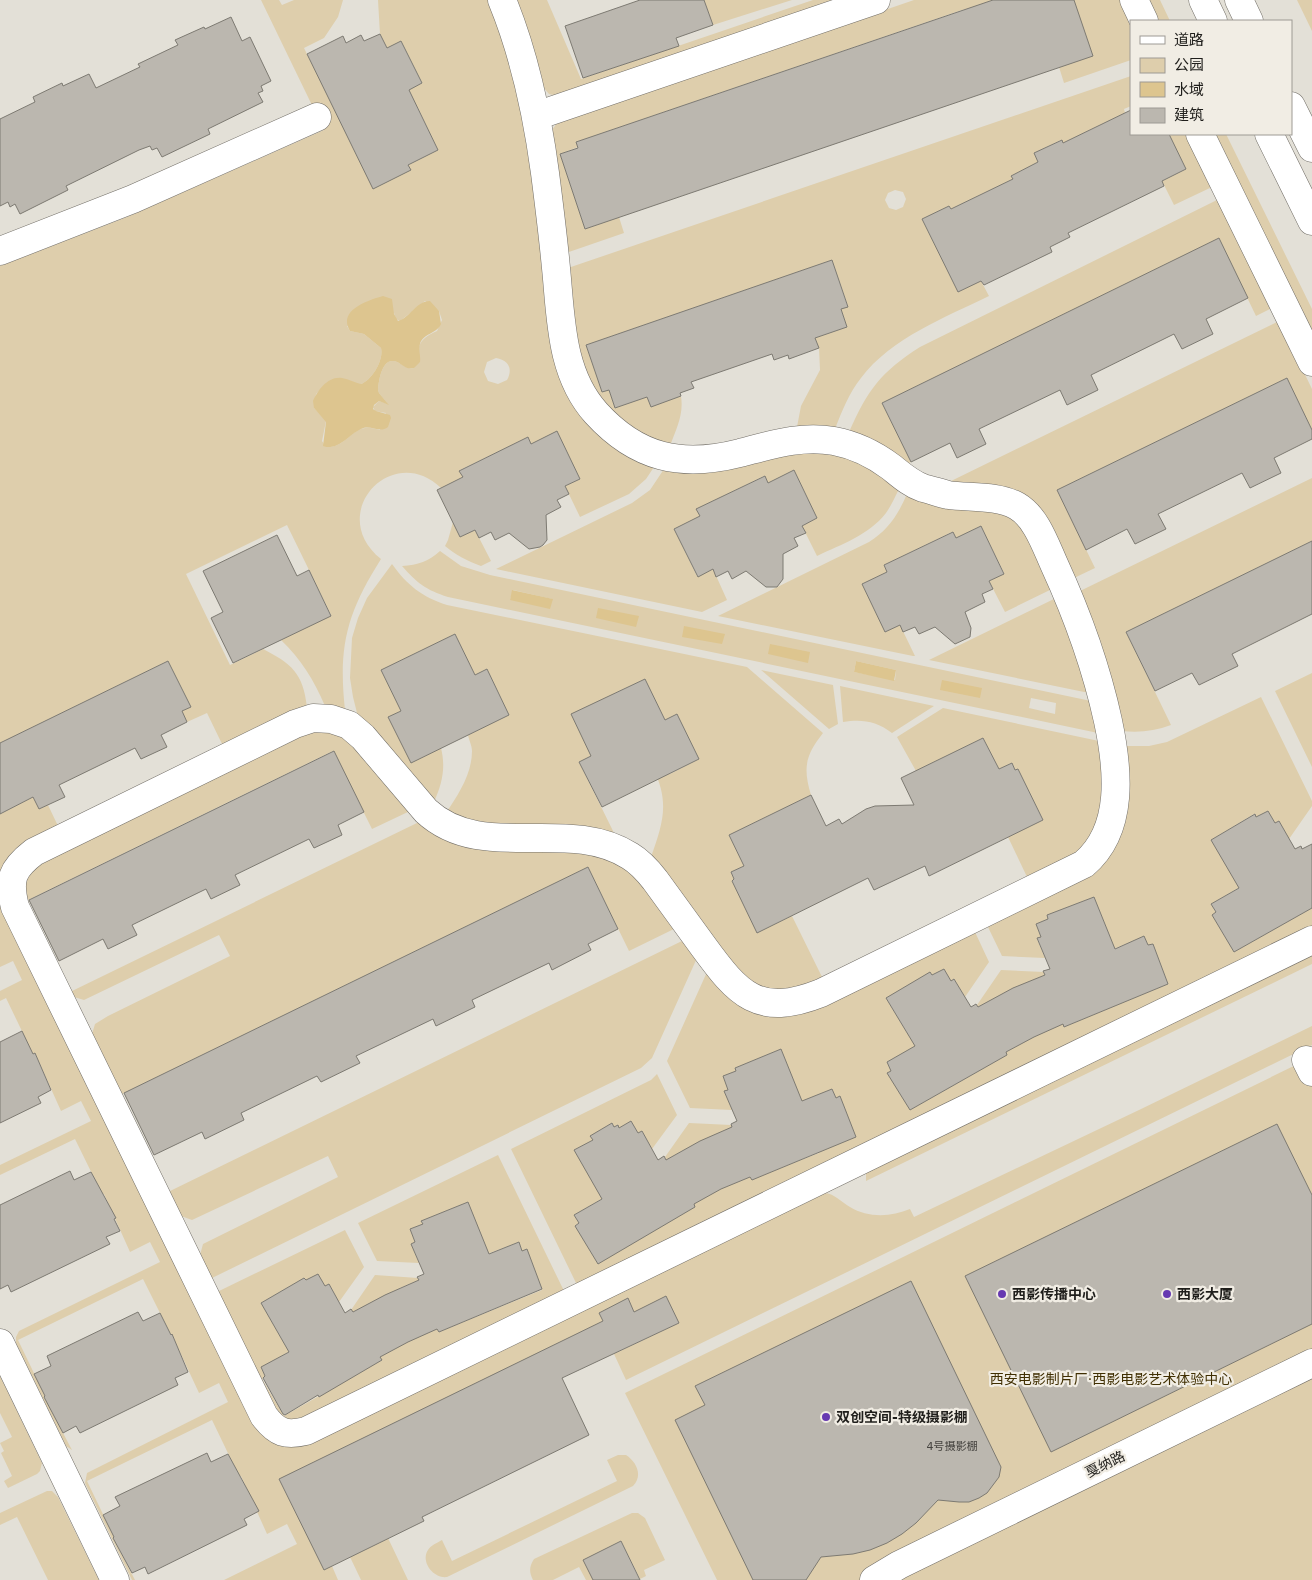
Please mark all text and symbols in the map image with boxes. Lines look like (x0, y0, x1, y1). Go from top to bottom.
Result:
legend (1130, 20, 1292, 135)
text: 道路 (1174, 31, 1204, 49)
text: 公园 (1174, 56, 1204, 74)
text: 水域 (1174, 81, 1204, 99)
text: 建筑 (1174, 106, 1204, 124)
place label: 西影传播中心 (1012, 1286, 1096, 1302)
place label: 西影大厦 (1177, 1286, 1233, 1302)
marker: 西影传播中心 (996, 1288, 1008, 1300)
marker: 西影大厦 (1161, 1288, 1173, 1300)
park label: 西安电影制片厂·西影电影艺术体验中心 (990, 1371, 1232, 1387)
place label: 双创空间-特级摄影棚 (836, 1409, 968, 1425)
marker: 双创空间-特级摄影棚 (820, 1411, 832, 1423)
house number: 4号摄影棚 (927, 1440, 978, 1453)
street label: 戛纳路 (1083, 1448, 1127, 1480)

